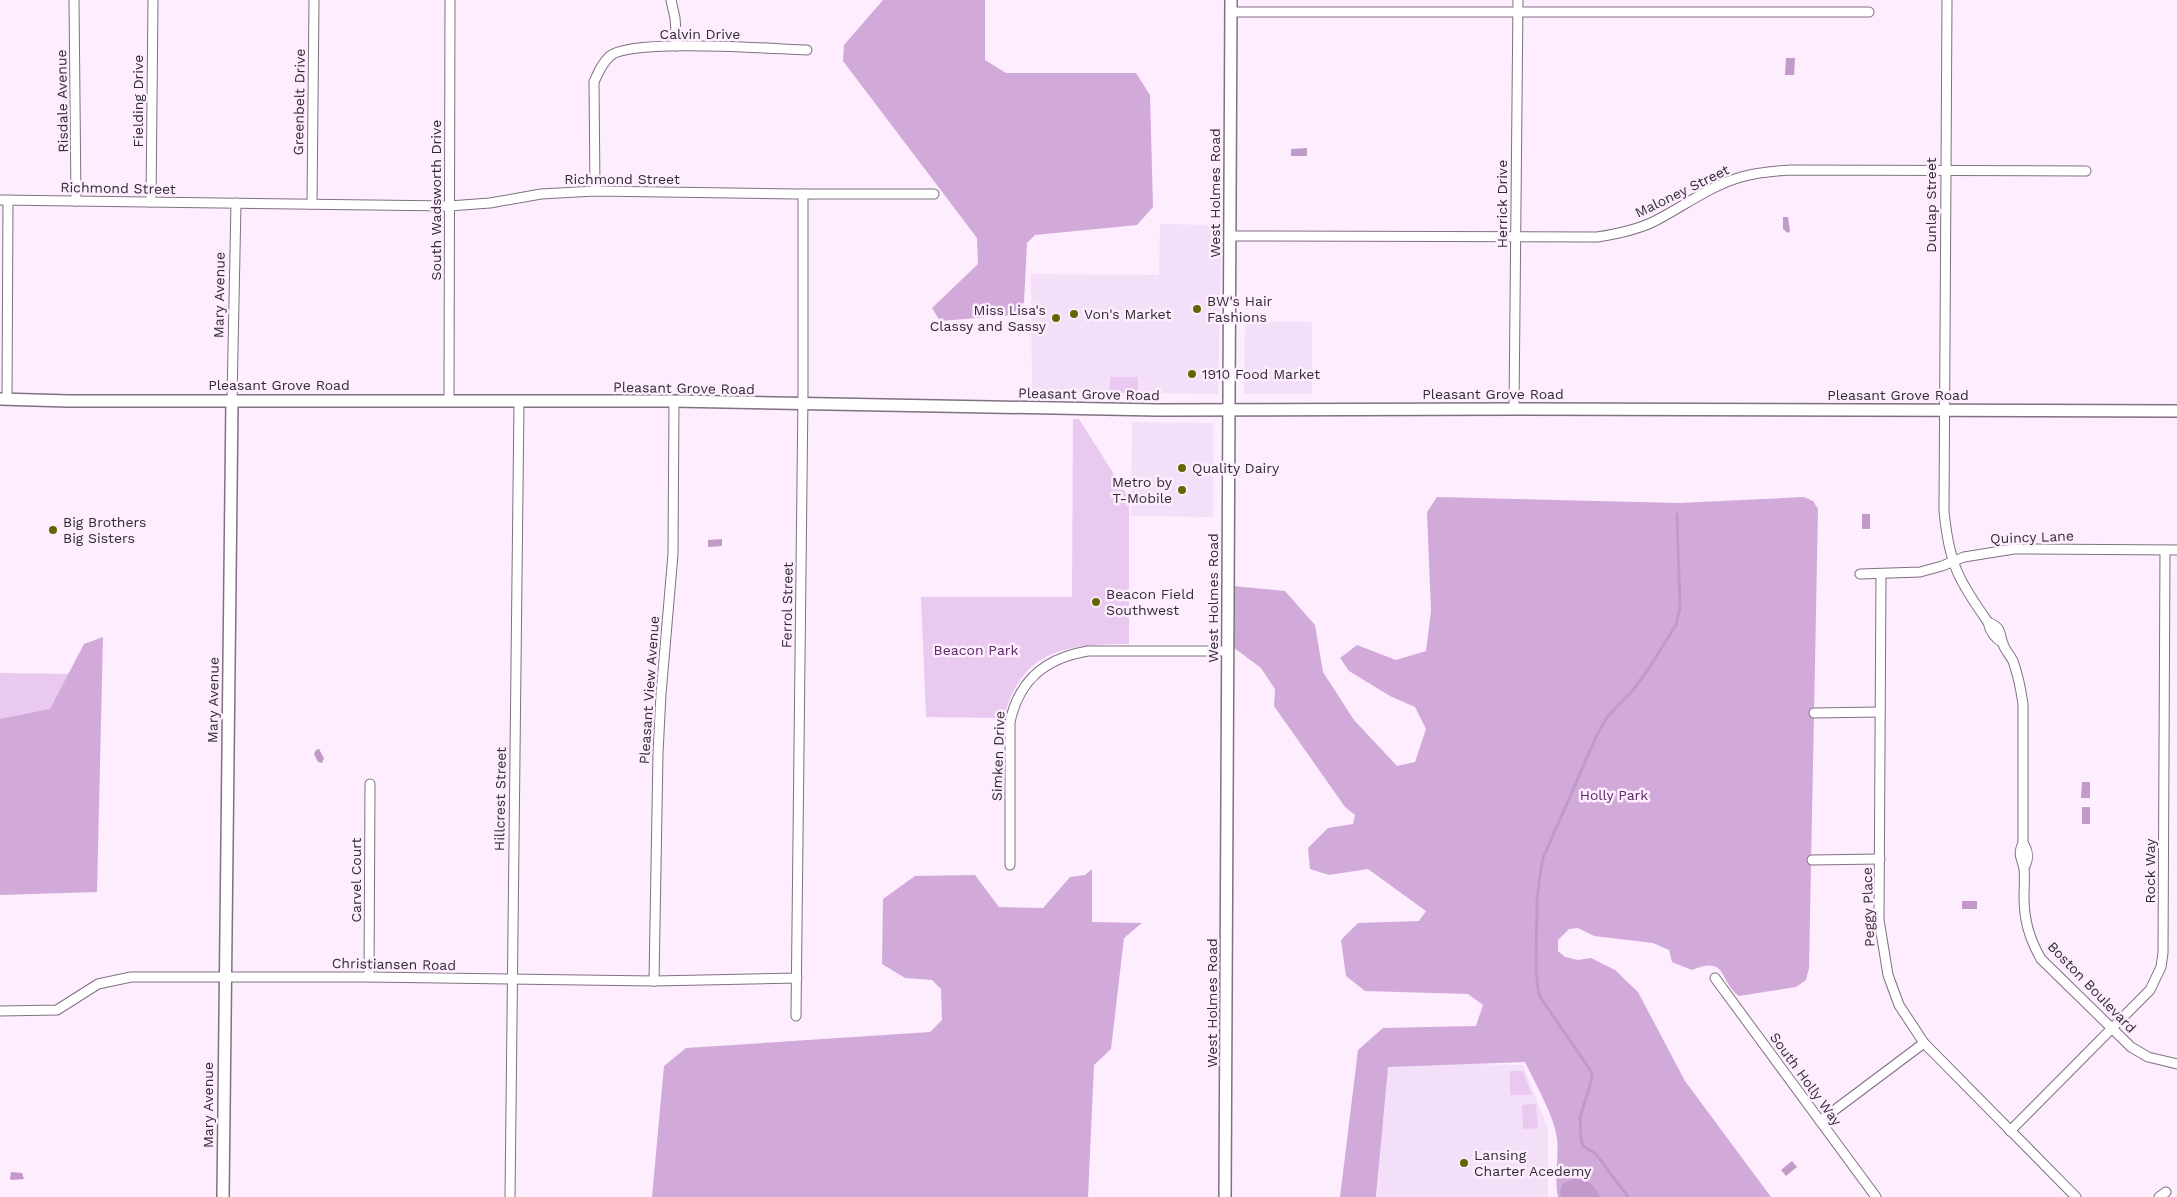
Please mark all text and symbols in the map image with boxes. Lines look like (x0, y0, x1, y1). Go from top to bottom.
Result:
street label: Calvin Drive (660, 26, 740, 42)
street label: Greenbelt Drive (290, 48, 308, 156)
street label: Risdale Avenue (53, 49, 71, 153)
street label: Fielding Drive (130, 55, 146, 147)
street label: South Wadsworth Drive (428, 120, 444, 280)
street label: West Holmes Road (1207, 128, 1223, 258)
street label: Dunlap Street (1923, 157, 1939, 253)
street label: Herrick Drive (1494, 160, 1510, 248)
street label: Maloney Street (1632, 161, 1732, 221)
street label: Richmond Street (564, 171, 680, 187)
street label: Richmond Street (60, 179, 176, 197)
street label: Mary Avenue (210, 252, 228, 338)
place label: BW's Hair Fashions (1207, 293, 1273, 325)
place label: Miss Lisa's Classy and Sassy (930, 302, 1047, 334)
marker: BW's Hair Fashions (1191, 303, 1203, 315)
place label: Von's Market (1084, 306, 1171, 322)
marker: Von's Market (1068, 308, 1080, 320)
marker: Miss Lisa's Classy and Sassy (1050, 312, 1062, 324)
place label: 1910 Food Market (1202, 366, 1320, 382)
marker: 1910 Food Market (1186, 368, 1198, 380)
street label: Pleasant Grove Road (208, 377, 350, 393)
street label: Pleasant Grove Road (613, 379, 755, 397)
street label: Pleasant Grove Road (1018, 385, 1160, 403)
street label: Pleasant Grove Road (1422, 386, 1564, 402)
street label: Pleasant Grove Road (1827, 387, 1969, 403)
place label: Quality Dairy (1192, 460, 1280, 476)
marker: Quality Dairy (1176, 462, 1188, 474)
place label: Metro by T-Mobile (1112, 474, 1173, 506)
marker: Metro by T-Mobile (1176, 484, 1188, 496)
place label: Big Brothers Big Sisters (63, 514, 146, 546)
marker: Big Brothers Big Sisters (47, 524, 59, 536)
street label: Quincy Lane (1990, 528, 2074, 546)
street label: West Holmes Road (1205, 533, 1221, 663)
street label: Ferrol Street (778, 562, 796, 648)
place label: Beacon Field Southwest (1106, 586, 1194, 618)
marker: Beacon Field Southwest (1090, 596, 1102, 608)
street label: Pleasant View Avenue (636, 615, 662, 765)
park label: Beacon Park (934, 642, 1019, 658)
street label: Mary Avenue (204, 657, 222, 743)
street label: Simken Drive (988, 711, 1008, 801)
street label: Hillcrest Street (491, 747, 509, 851)
park label: Holly Park (1580, 787, 1648, 803)
street label: Carvel Court (348, 837, 364, 922)
street label: Rock Way (2142, 838, 2158, 904)
street label: Peggy Place (1859, 867, 1877, 947)
street label: West Holmes Road (1204, 938, 1220, 1068)
street label: Boston Boulevard (2044, 938, 2140, 1036)
street label: Christiansen Road (332, 955, 456, 973)
street label: South Holly Way (1767, 1029, 1846, 1129)
street label: Mary Avenue (200, 1062, 216, 1148)
place label: Lansing Charter Acedemy (1474, 1147, 1592, 1179)
marker: Lansing Charter Acedemy (1458, 1157, 1470, 1169)

